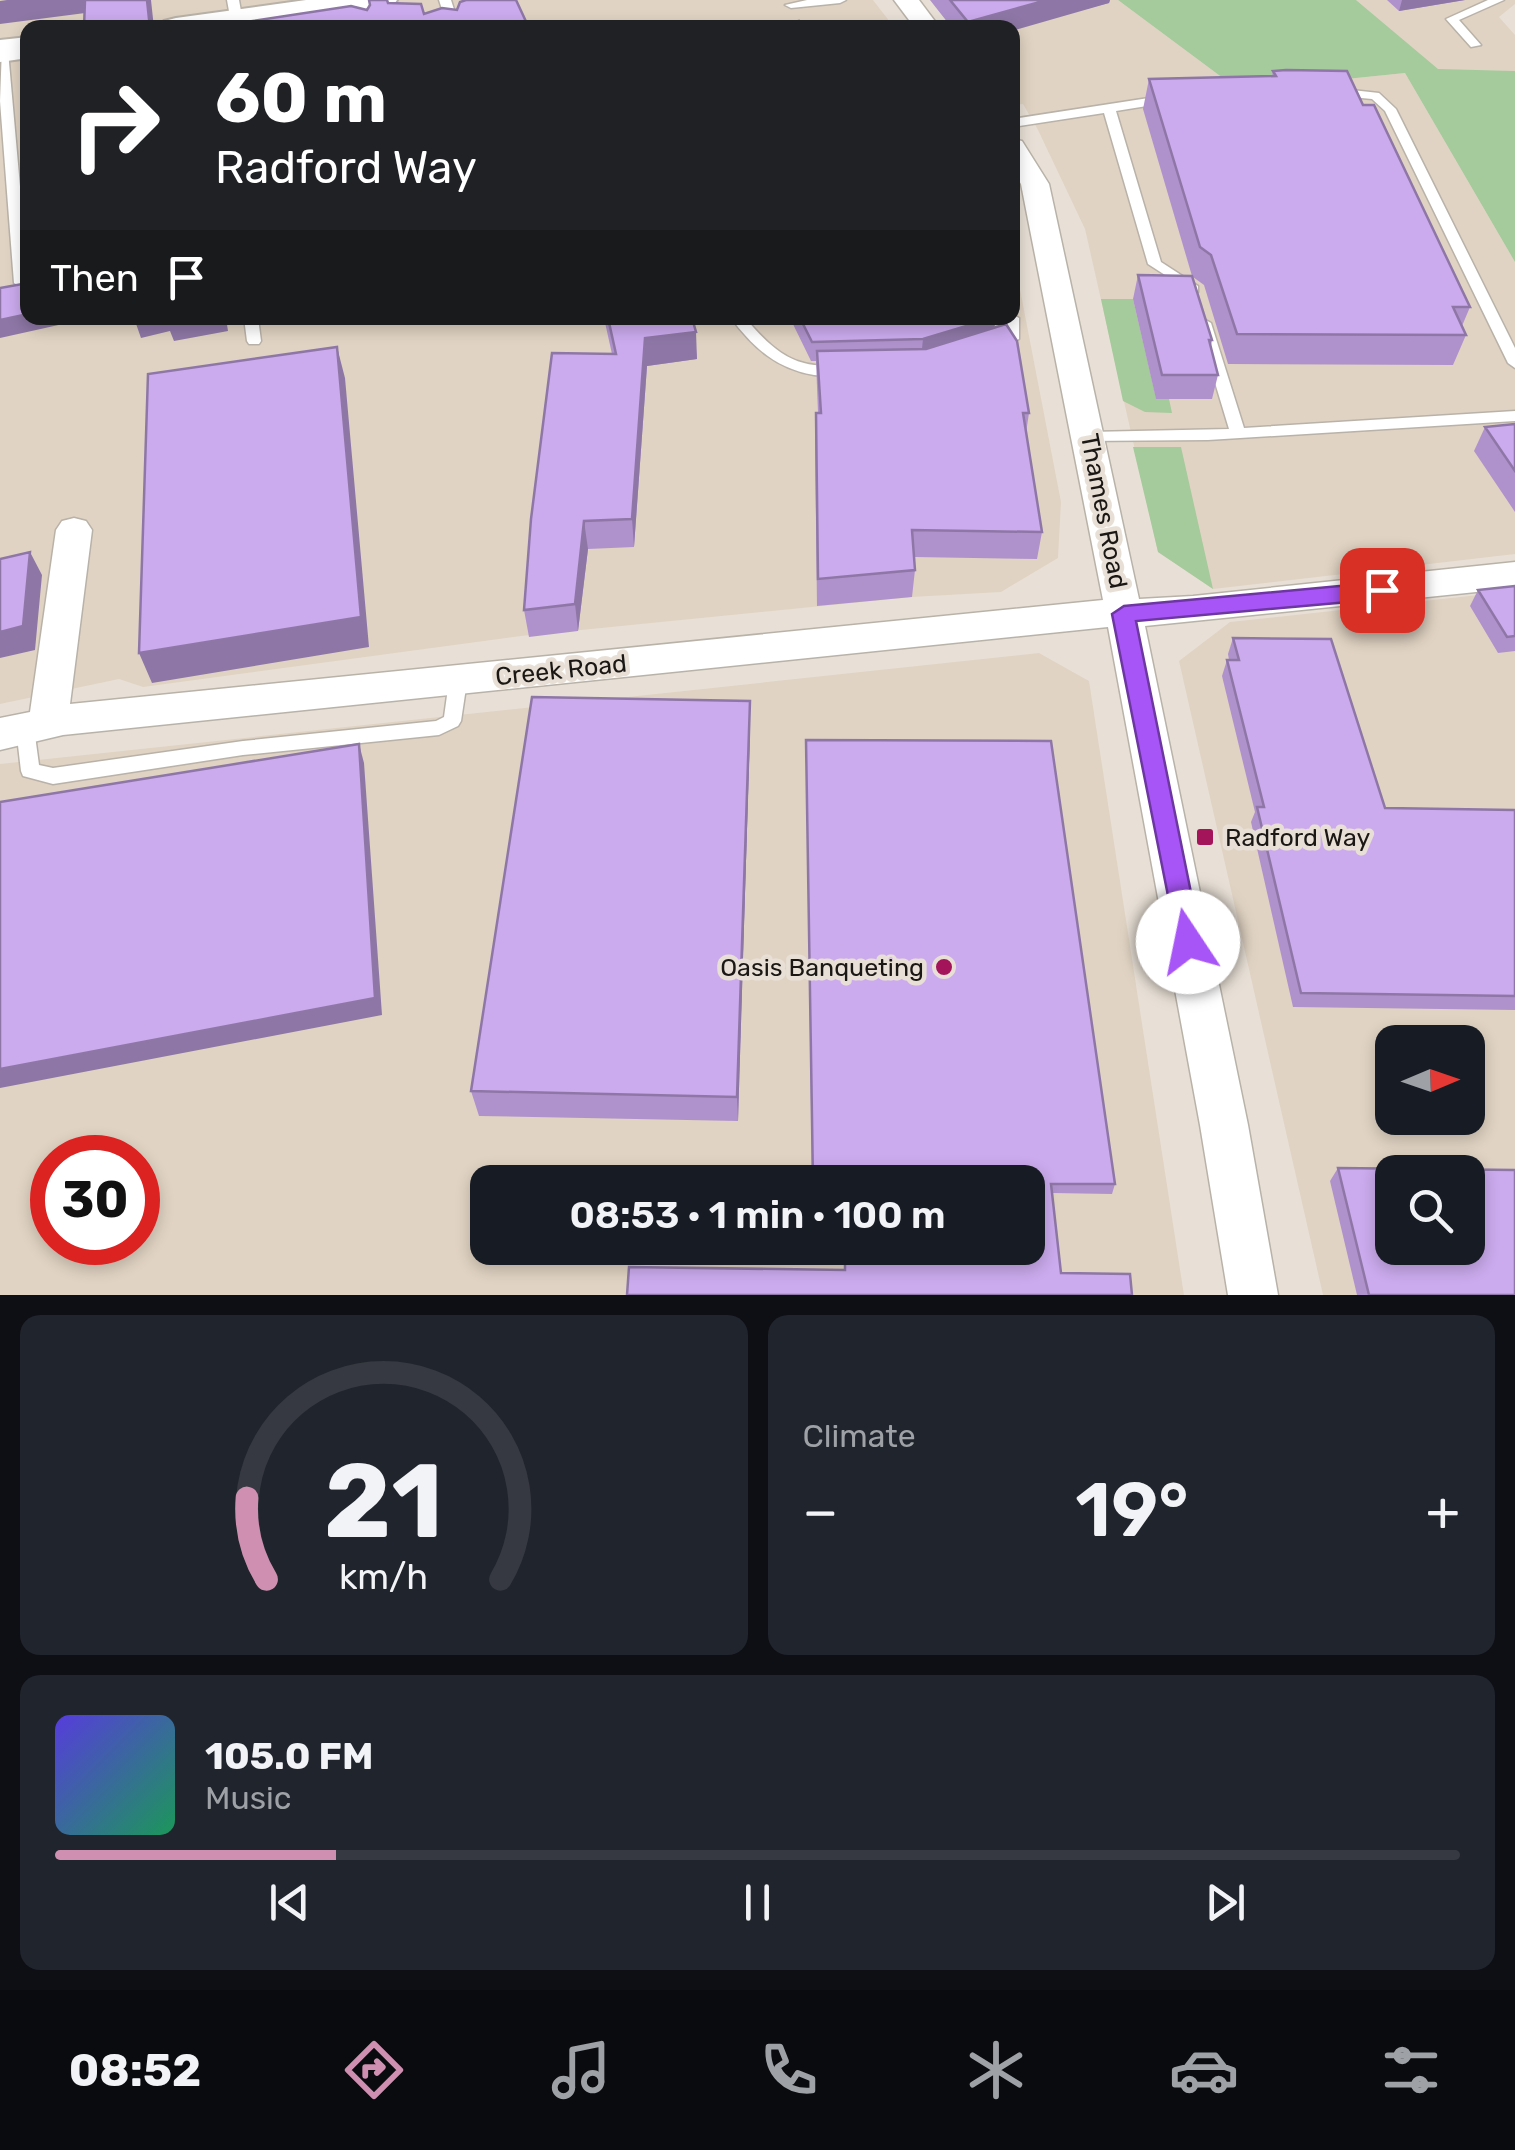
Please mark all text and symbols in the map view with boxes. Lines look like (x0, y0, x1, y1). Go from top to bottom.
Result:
text: 60 m (215, 57, 387, 140)
icon: right (50, 60, 180, 190)
text: Radford Way (215, 141, 477, 194)
icon: arrive (159, 250, 214, 305)
text: Then (50, 255, 139, 301)
street label: Thames Road (1075, 431, 1133, 591)
pin (1340, 548, 1425, 633)
icon: arrive (1355, 563, 1410, 618)
street label: Creek Road (494, 649, 628, 691)
place label: Radford Way (1225, 823, 1371, 852)
marker: Radford Way (1194, 826, 1216, 848)
position arrow (1136, 890, 1240, 994)
place label: Oasis Banqueting (720, 953, 924, 982)
marker: Oasis Banqueting (933, 956, 955, 978)
north arrow (1375, 1025, 1485, 1135)
map controls (1375, 1025, 1485, 1265)
speed limit sign: 30 (30, 1135, 160, 1265)
button: search (1375, 1155, 1485, 1265)
text: 08:53 · 1 min · 100 m (569, 1192, 946, 1238)
text: Climate (803, 1417, 916, 1455)
text: 21 (324, 1440, 443, 1563)
text: 19° (1075, 1466, 1189, 1555)
text: − (803, 1479, 838, 1544)
text: + (1426, 1479, 1460, 1544)
text: km/h (339, 1556, 428, 1598)
text: 105.0 FM (205, 1733, 374, 1779)
text: Music (205, 1779, 291, 1817)
icon: previous (262, 1875, 317, 1930)
icon: pause (730, 1875, 785, 1930)
icon: next (1198, 1875, 1253, 1930)
icon: directions (339, 2035, 409, 2105)
icon: music (546, 2035, 616, 2105)
icon: phone (754, 2035, 824, 2105)
icon: climate (961, 2035, 1031, 2105)
icon: car (1169, 2035, 1239, 2105)
icon: filters (1376, 2035, 1446, 2105)
text: 08:52 (69, 2044, 201, 2097)

